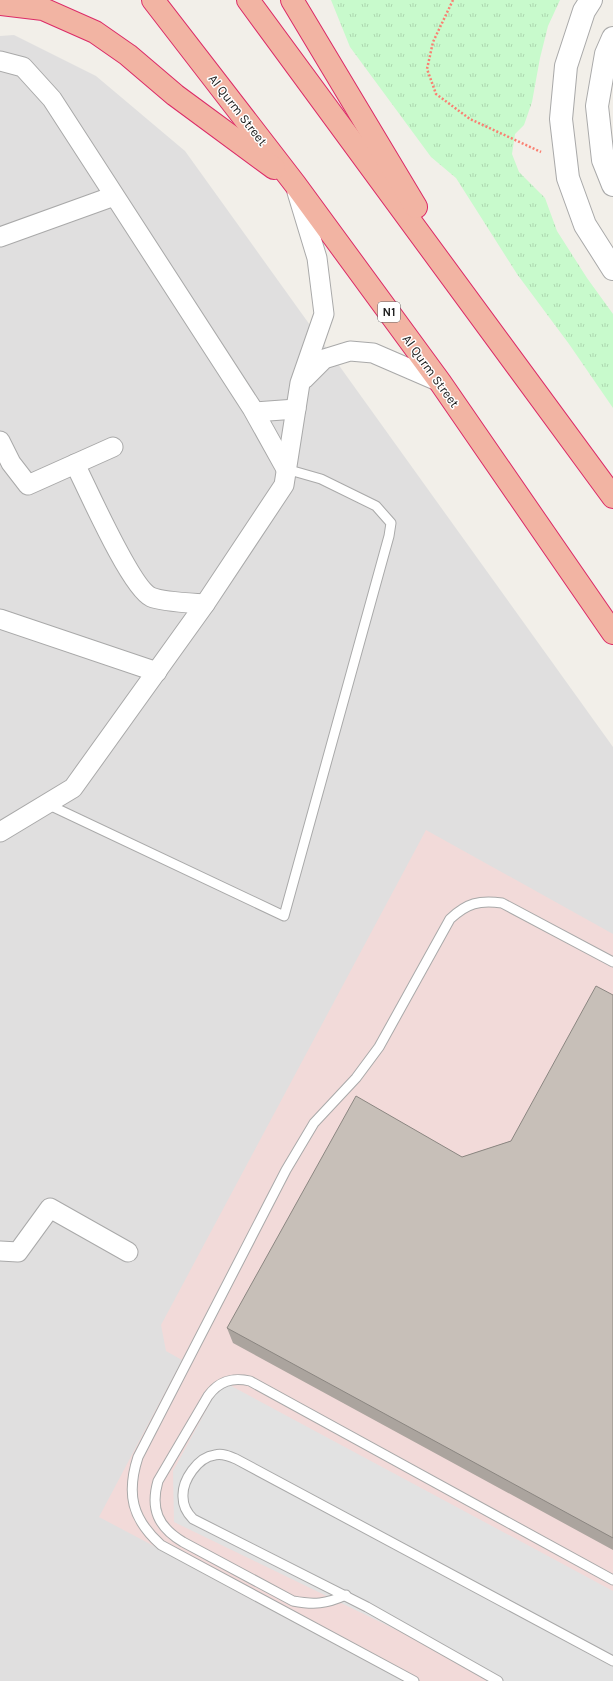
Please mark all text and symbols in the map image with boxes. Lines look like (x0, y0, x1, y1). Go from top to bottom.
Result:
street label: Al Qurm Street (206, 71, 271, 149)
road number: N1 (378, 302, 400, 322)
street label: Al Qurm Street (400, 332, 462, 410)

